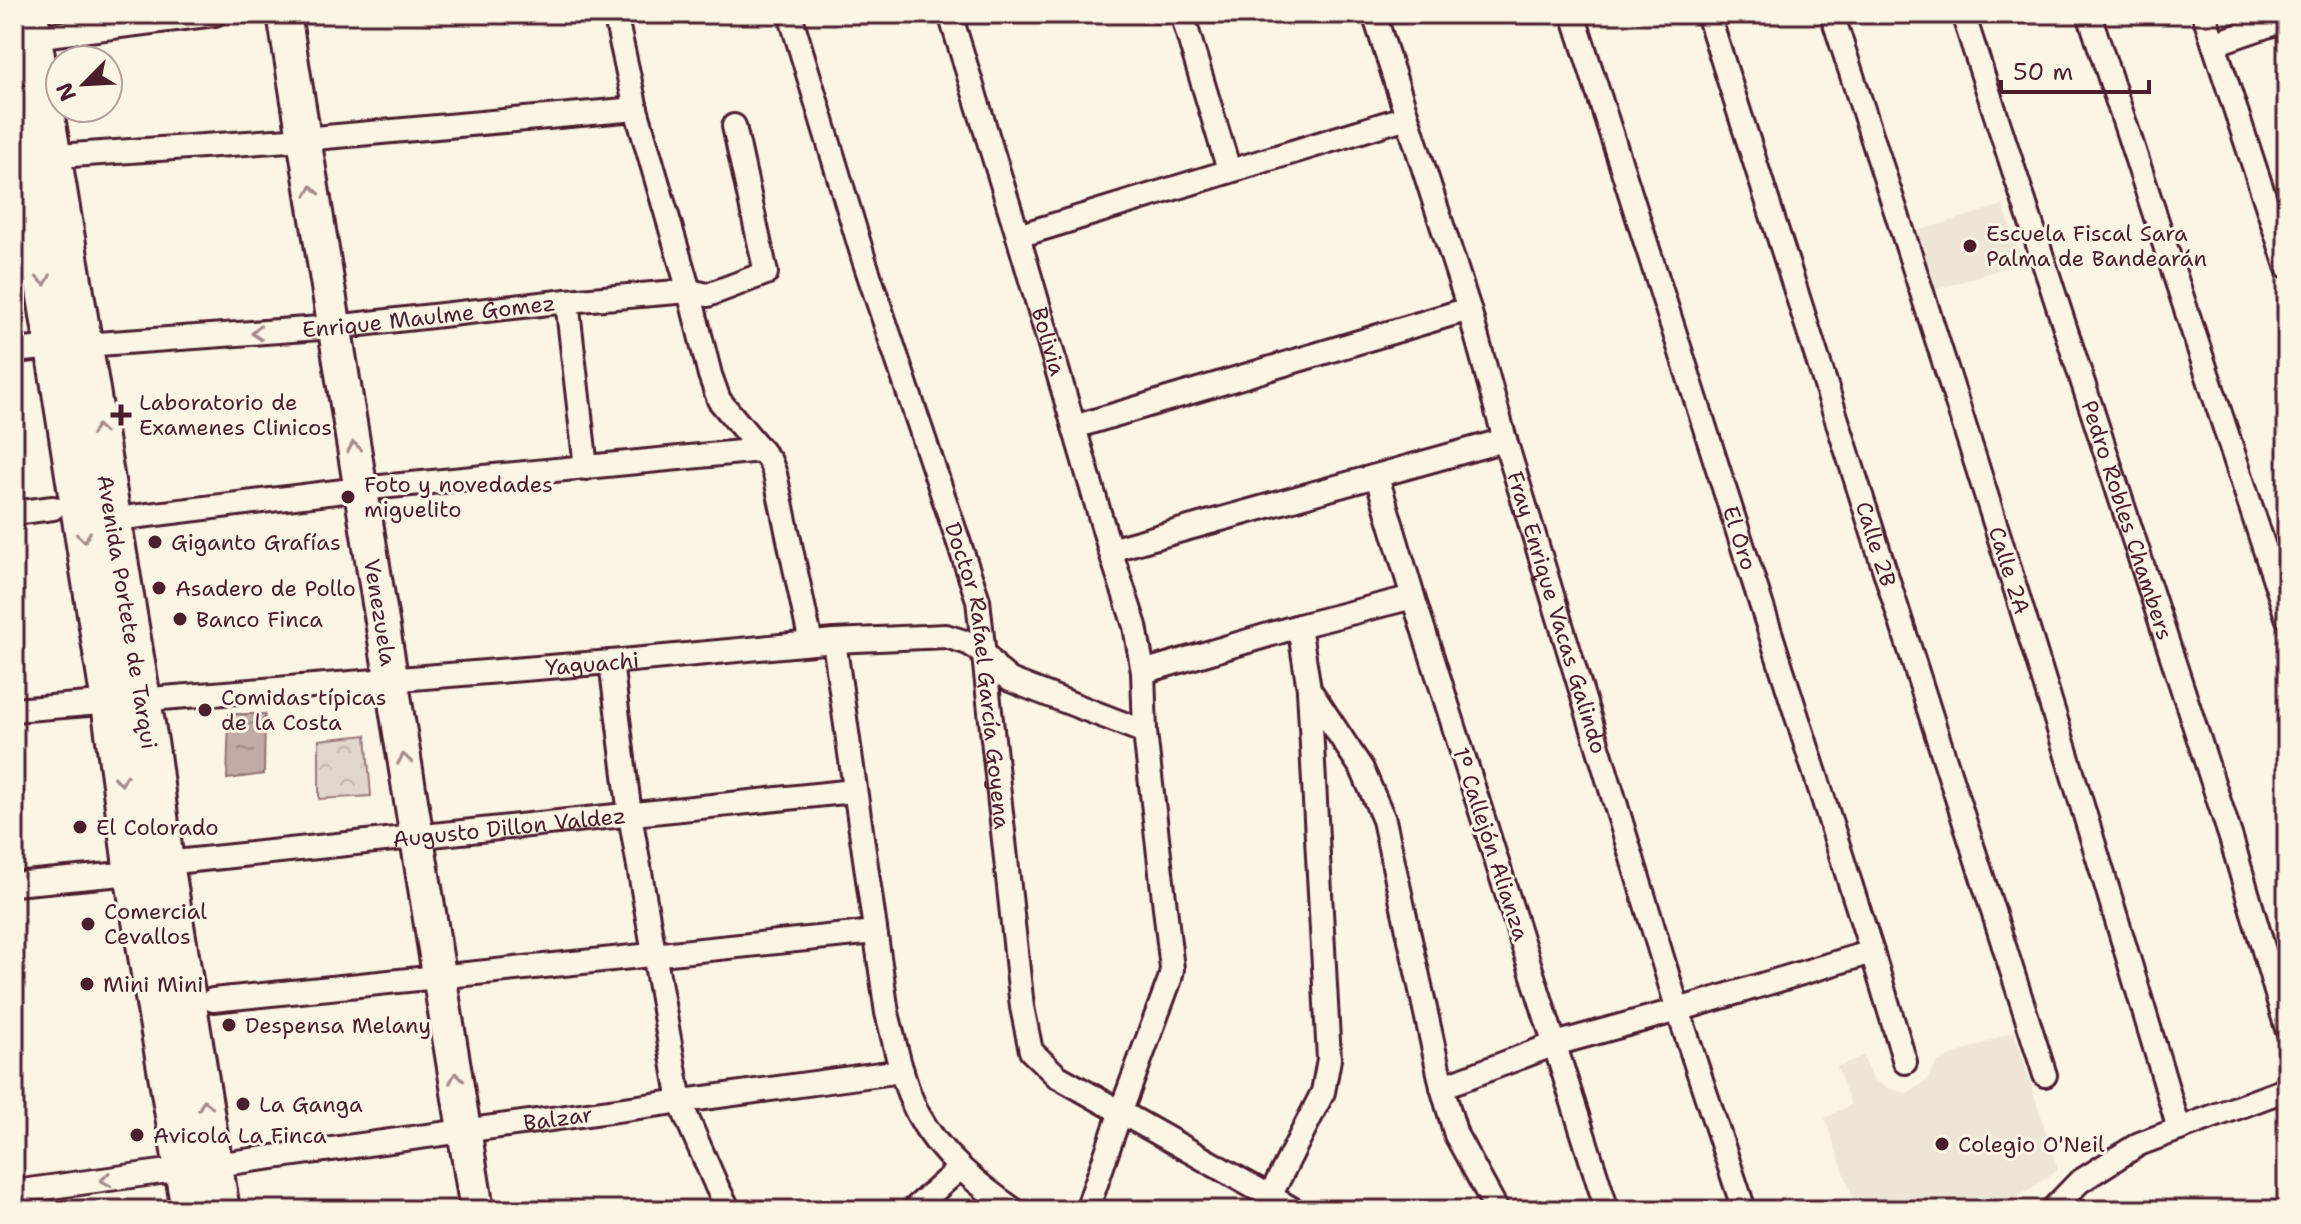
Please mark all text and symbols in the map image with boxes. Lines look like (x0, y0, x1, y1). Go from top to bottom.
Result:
north arrow (44, 44, 124, 124)
scale bar (2001, 44, 2149, 94)
text: 50 m (2013, 56, 2073, 88)
text: N (49, 78, 83, 106)
one-way arrow (305, 184, 322, 198)
place label: Escuela Fiscal Sara Palma de Bandearán (1986, 219, 2207, 273)
marker: Escuela Fiscal Sara Palma de Bandearán (1961, 237, 1979, 255)
one-way arrow (34, 274, 51, 287)
street label: Enrique Maulme Gomez (301, 288, 557, 344)
street label: Bolivia (1025, 304, 1073, 379)
one-way arrow (250, 324, 263, 341)
place label: Laboratorio de Examenes Clinicos (139, 388, 332, 442)
street label: Pedro Robles Chambers (2075, 396, 2180, 643)
marker: Laboratorio de Examenes Clinicos (110, 404, 132, 426)
one-way arrow (90, 423, 107, 437)
one-way arrow (346, 441, 363, 454)
street label: Fray Enrique Vacas Galindo (1501, 468, 1614, 757)
place label: Foto y novedades miguelito (364, 470, 553, 524)
street label: Avenida Portete de Tarqui (91, 473, 164, 751)
marker: Foto y novedades miguelito (339, 488, 357, 506)
street label: Calle 2B (1849, 498, 1903, 590)
street label: El Oro (1716, 502, 1764, 574)
street label: Doctor Rafael García Goyena (938, 518, 1017, 831)
street label: Calle 2A (1982, 523, 2037, 618)
place label: Giganto Grafías (171, 528, 341, 557)
one-way arrow (75, 530, 92, 544)
marker: Giganto Grafías (146, 533, 164, 551)
street label: Venezuela (358, 556, 404, 668)
place label: Asadero de Pollo (175, 574, 356, 603)
marker: Asadero de Pollo (150, 579, 168, 597)
place label: Banco Finca (196, 605, 323, 634)
marker: Banco Finca (171, 610, 189, 628)
street label: Yaguachi (544, 645, 640, 682)
place label: Comidas típicas de la Costa (221, 683, 387, 737)
marker: Comidas típicas de la Costa (196, 701, 214, 719)
street label: 1º Callejón Alianza (1446, 744, 1536, 945)
one-way arrow (396, 753, 413, 766)
one-way arrow (112, 774, 129, 787)
street label: Augusto Dillon Valdez (391, 800, 627, 854)
place label: El Colorado (96, 813, 219, 842)
marker: El Colorado (71, 818, 89, 836)
place label: Comercial Cevallos (104, 897, 207, 951)
marker: Comercial Cevallos (79, 915, 97, 933)
place label: Mini Mini (103, 970, 204, 999)
marker: Mini Mini (78, 975, 96, 993)
place label: Despensa Melany (245, 1011, 431, 1040)
marker: Despensa Melany (220, 1016, 238, 1034)
one-way arrow (448, 1071, 465, 1084)
place label: La Ganga (259, 1090, 363, 1119)
marker: La Ganga (234, 1095, 252, 1113)
one-way arrow (197, 1098, 214, 1112)
street label: Balzar (521, 1099, 594, 1137)
place label: Avicola La Finca (153, 1121, 327, 1150)
marker: Avicola La Finca (128, 1126, 146, 1144)
place label: Colegio O'Neil (1958, 1130, 2105, 1159)
marker: Colegio O'Neil (1933, 1135, 1951, 1153)
one-way arrow (99, 1171, 113, 1188)

